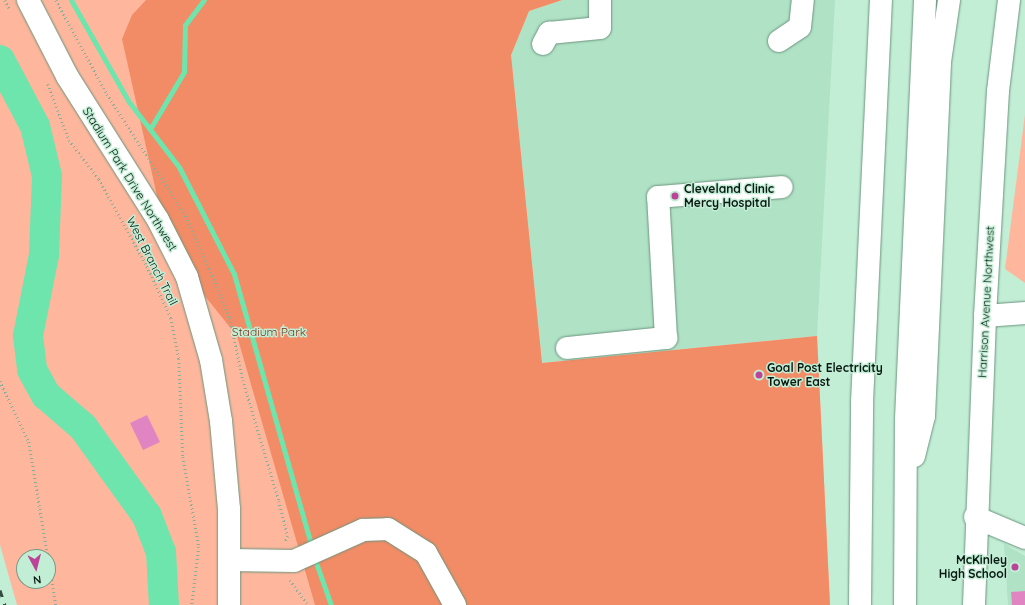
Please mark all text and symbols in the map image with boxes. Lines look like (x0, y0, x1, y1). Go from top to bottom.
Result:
street label: Stadium Park Drive Northwest (80, 104, 180, 254)
place label: Cleveland Clinic Mercy Hospital (684, 182, 774, 210)
marker: Cleveland Clinic Mercy Hospital (669, 190, 681, 202)
street label: West Branch Trail (123, 214, 181, 308)
street label: Harrison Avenue Northwest (975, 226, 997, 378)
park label: Stadium Park (232, 325, 306, 339)
place label: Goal Post Electricity Tower East (767, 361, 883, 389)
marker: Goal Post Electricity Tower East (754, 370, 764, 380)
north arrow (16, 549, 56, 589)
place label: McKinley High School (939, 553, 1007, 581)
marker: McKinley High School (1010, 562, 1020, 572)
text: N (32, 572, 42, 587)

